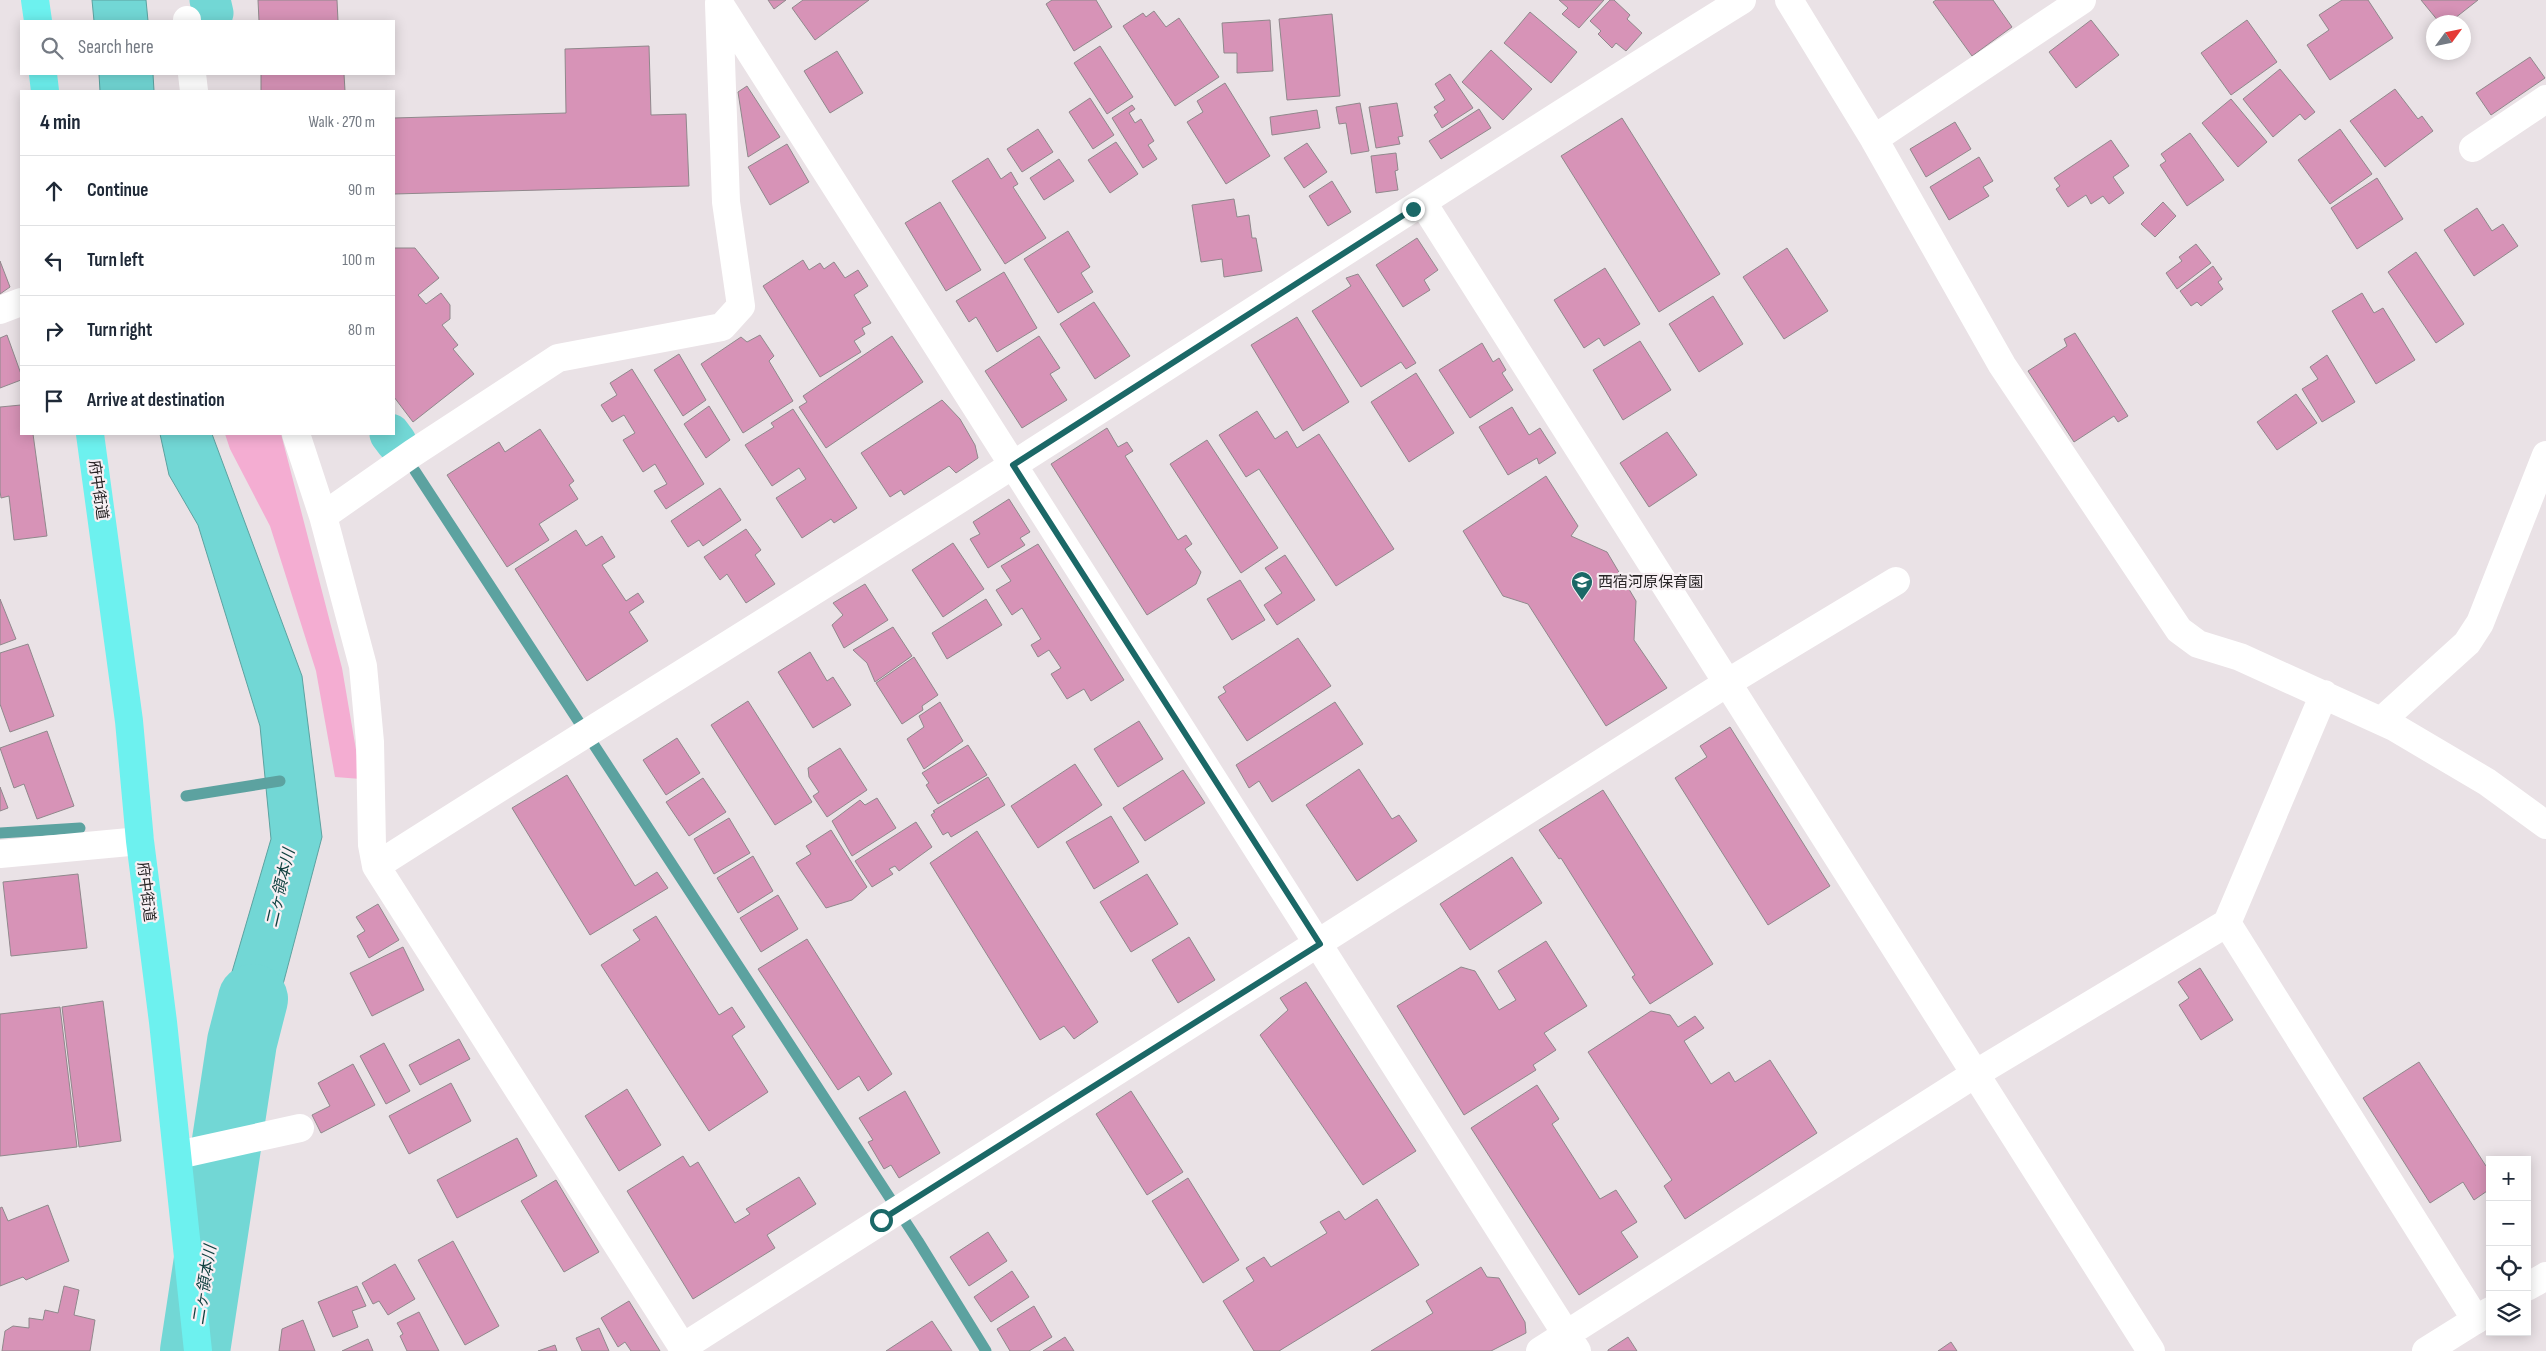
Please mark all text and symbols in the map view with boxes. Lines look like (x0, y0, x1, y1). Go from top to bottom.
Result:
north arrow (2426, 15, 2471, 60)
search box (20, 20, 395, 75)
icon: search (38, 34, 66, 62)
text: Search here (78, 36, 154, 59)
text: 4 min (40, 110, 81, 135)
text: Walk · 270 m (309, 113, 375, 132)
icon: ahead (40, 177, 68, 205)
text: Continue (87, 179, 148, 202)
text: 90 m (348, 181, 375, 200)
route end (1402, 198, 1425, 221)
icon: left (40, 247, 68, 275)
text: Turn left (87, 249, 144, 272)
text: 100 m (342, 251, 375, 270)
icon: right (40, 317, 68, 345)
text: Turn right (87, 319, 152, 342)
text: 80 m (348, 321, 375, 340)
icon: arrive (40, 387, 68, 415)
text: Arrive at destination (87, 389, 225, 412)
street label: 府中街道 (84, 459, 112, 521)
school or university icon: 西宿河原保育園 (1570, 570, 1594, 601)
place label: 西宿河原保育園 (1598, 573, 1703, 592)
water label: 二ヶ領本川 (263, 845, 300, 929)
street label: 府中街道 (133, 861, 159, 923)
map controls (2486, 1156, 2531, 1336)
button: + (2486, 1156, 2531, 1201)
button: − (2486, 1201, 2531, 1246)
route start (870, 1209, 893, 1232)
water label: 二ヶ領本川 (189, 1242, 221, 1326)
button: locate (2486, 1246, 2531, 1291)
button: layers (2486, 1291, 2531, 1336)

